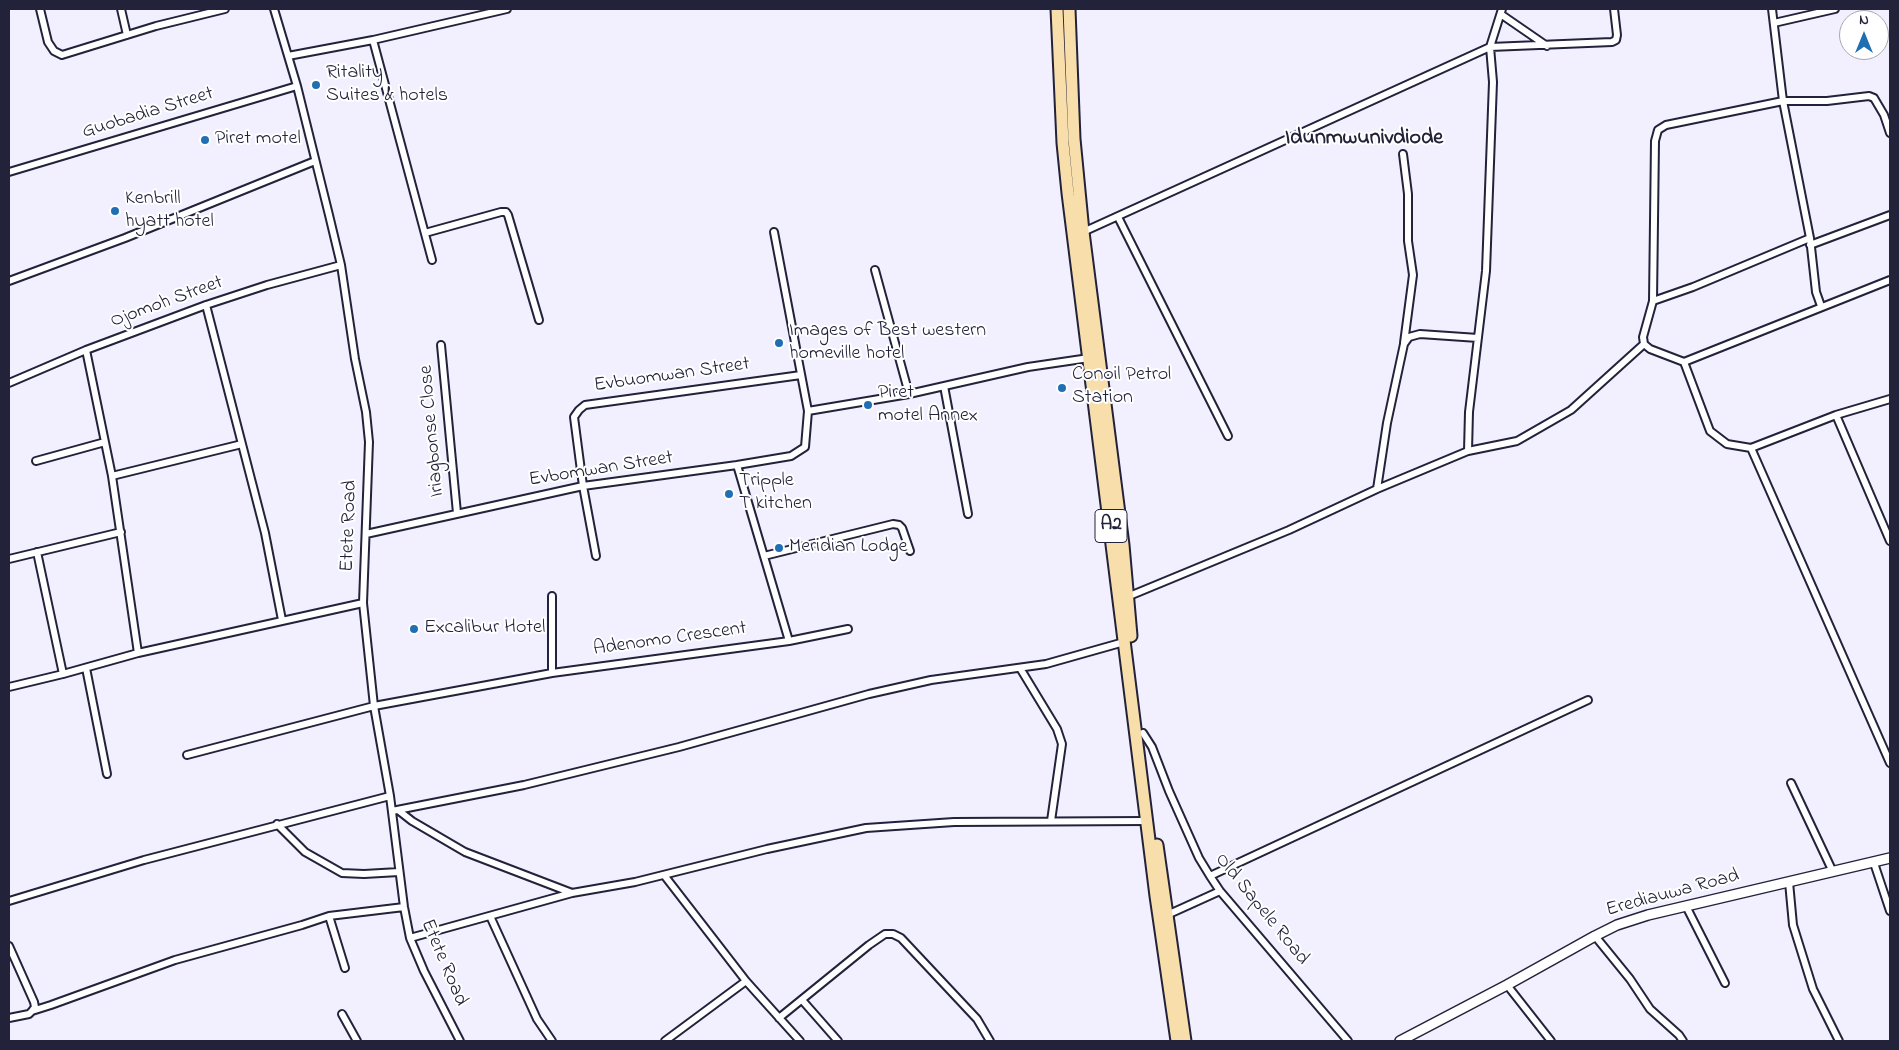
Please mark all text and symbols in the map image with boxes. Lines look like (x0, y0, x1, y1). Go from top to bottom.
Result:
north arrow (1839, 10, 1889, 60)
text: N (1859, 10, 1869, 31)
place label: Ritality Suites & hotels (326, 62, 448, 109)
marker: Ritality Suites & hotels (310, 79, 322, 91)
street label: Guobadia Street (79, 83, 217, 145)
district label: Idunmwunivdiode (1285, 126, 1443, 152)
place label: Piret motel (215, 128, 301, 152)
marker: Piret motel (199, 134, 211, 146)
place label: Kenbrill hyatt hotel (125, 188, 214, 235)
marker: Kenbrill hyatt hotel (109, 205, 121, 217)
street label: Ojomoh Street (108, 272, 226, 334)
place label: Images of Best western homeville hotel (789, 320, 986, 367)
marker: Images of Best western homeville hotel (773, 337, 785, 349)
street label: Evbuomwan Street (593, 353, 751, 399)
street label: Iriagbonse Close (415, 364, 451, 498)
place label: Conoil Petrol Station (1072, 364, 1171, 411)
place label: Piret motel Annex (878, 382, 978, 429)
marker: Conoil Petrol Station (1056, 382, 1068, 394)
marker: Piret motel Annex (862, 399, 874, 411)
street label: Evbomwan Street (527, 447, 675, 493)
place label: Tripple T kitchen (739, 470, 812, 517)
street label: Etete Road (336, 480, 364, 572)
marker: Tripple T kitchen (723, 488, 735, 500)
road number: A2 (1095, 510, 1127, 542)
place label: Meridian Lodge (789, 536, 907, 560)
marker: Meridian Lodge (773, 542, 785, 554)
place label: Excalibur Hotel (424, 617, 545, 641)
street label: Adenomo Crescent (592, 617, 748, 663)
marker: Excalibur Hotel (408, 623, 420, 635)
street label: Old Sapele Road (1209, 849, 1313, 971)
street label: Erediauwa Road (1604, 865, 1742, 923)
street label: Etete Road (414, 916, 472, 1010)

